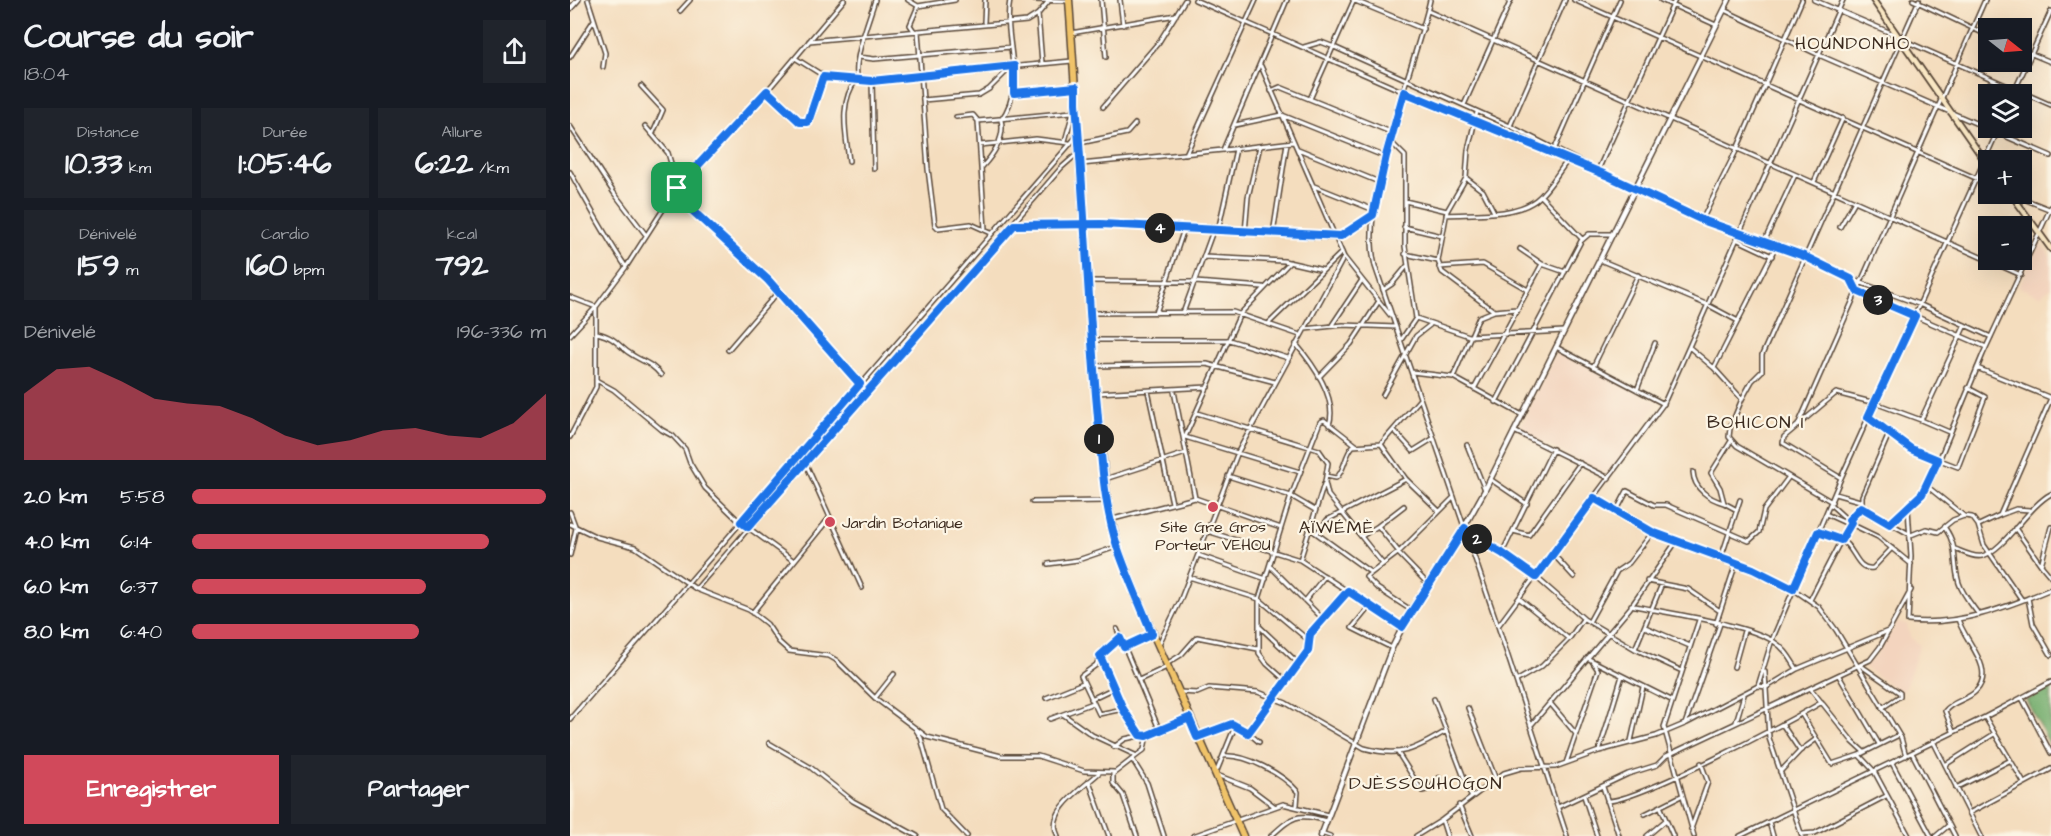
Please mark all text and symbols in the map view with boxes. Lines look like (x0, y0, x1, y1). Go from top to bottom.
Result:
text: Course du soir (24, 14, 254, 60)
north arrow (1978, 18, 2032, 72)
map controls (1978, 18, 2032, 270)
button: share (483, 20, 546, 83)
district label: HOUNDONHO (1795, 31, 1911, 56)
text: 18:04 (24, 60, 69, 88)
button: layers (1978, 84, 2032, 138)
text: Distance (77, 121, 139, 143)
text: Durée (263, 121, 307, 143)
text: Allure (442, 121, 482, 143)
text: 10.33 (65, 143, 122, 185)
text: 1:05:46 (238, 143, 332, 185)
text: 6:22 (415, 143, 473, 185)
button: + (1978, 150, 2032, 204)
text: km (122, 157, 151, 179)
text: /km (473, 157, 509, 179)
pin (651, 162, 702, 213)
icon: arrive (660, 171, 693, 204)
pin: 4 (1145, 213, 1175, 243)
button: − (1978, 216, 2032, 270)
text: 4 (1155, 217, 1165, 239)
text: Dénivelé (79, 223, 137, 245)
text: Cardio (261, 223, 309, 245)
text: kcal (447, 223, 477, 245)
text: 159 (77, 245, 120, 287)
text: 160 (246, 245, 287, 287)
text: 792 (436, 245, 488, 287)
text: m (120, 259, 139, 281)
text: bpm (287, 259, 324, 281)
pin: 3 (1863, 285, 1893, 315)
text: 3 (1874, 289, 1882, 311)
text: Dénivelé (24, 318, 96, 346)
text: 196–336 m (457, 318, 546, 346)
district label: BOHICON I (1707, 410, 1805, 435)
pin: 1 (1084, 424, 1114, 454)
text: 1 (1098, 428, 1100, 450)
text: 2.0 km (24, 483, 87, 511)
text: 5:58 (120, 483, 165, 511)
marker: Site Gre Gros Porteur VEHOU (1206, 500, 1220, 514)
place label: Jardin Botanique (842, 512, 963, 534)
marker: Jardin Botanique (823, 515, 837, 529)
district label: AÏWÉMÈ (1299, 515, 1375, 540)
place label: Site Gre Gros Porteur VEHOU (1155, 516, 1271, 556)
pin: 2 (1462, 524, 1492, 554)
text: 4.0 km (24, 528, 89, 556)
text: 6:14 (120, 528, 152, 556)
text: 2 (1472, 528, 1482, 550)
text: 6.0 km (24, 573, 88, 601)
text: 6:37 (120, 573, 158, 601)
text: 8.0 km (24, 618, 88, 646)
text: 6:40 (120, 618, 162, 646)
button: Enregistrer (24, 755, 279, 824)
button: Partager (291, 755, 546, 824)
district label: DJÈSSOUHOGON (1349, 771, 1503, 796)

